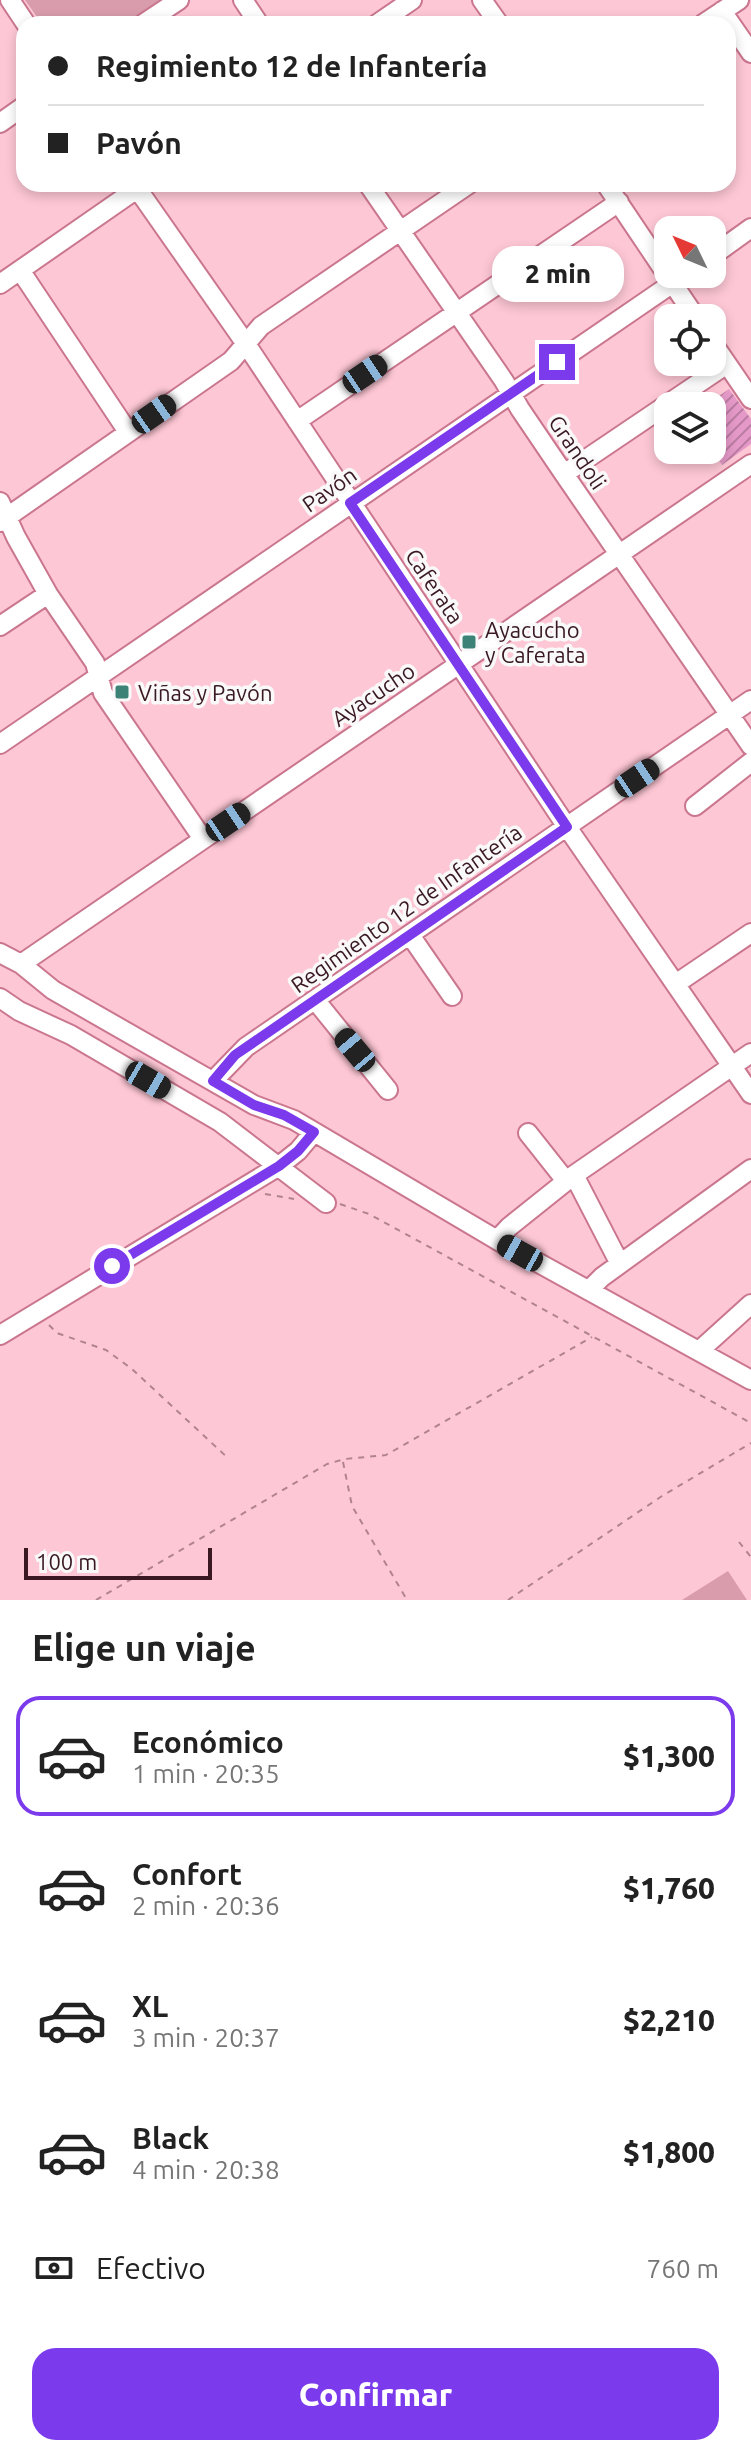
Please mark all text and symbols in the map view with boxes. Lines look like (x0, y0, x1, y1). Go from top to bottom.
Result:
text: Regimiento 12 de Infantería (96, 49, 488, 83)
text: Pavón (96, 126, 182, 160)
north arrow (654, 216, 726, 288)
map controls (654, 216, 726, 464)
callout: 2 min (491, 246, 623, 302)
text: 2 min (525, 259, 591, 288)
button: locate (654, 304, 726, 376)
route end (539, 344, 575, 380)
car (338, 351, 392, 397)
car (127, 390, 181, 438)
button: layers (654, 392, 726, 464)
street label: Grandoli (544, 410, 612, 494)
street label: Pavón (297, 461, 361, 517)
street label: Caferata (401, 544, 469, 628)
place label: Ayacucho y Caferata (485, 617, 586, 667)
marker: Ayacucho y Caferata (460, 633, 478, 651)
street label: Ayacucho (327, 657, 419, 731)
place label: Viñas y Pavón (138, 680, 273, 705)
marker: Viñas y Pavón (113, 683, 131, 701)
car (610, 755, 664, 801)
car (201, 799, 255, 845)
street label: Regimiento 12 de Infantería (286, 819, 526, 997)
car (330, 1024, 380, 1076)
car (121, 1058, 175, 1102)
car (493, 1231, 547, 1275)
route start (94, 1248, 130, 1284)
scale bar (24, 1544, 212, 1580)
text: 100 m (36, 1549, 97, 1574)
text: Elige un viaje (32, 1627, 256, 1668)
icon: car (36, 1720, 108, 1792)
text: Económico (132, 1725, 284, 1759)
text: $1,300 (623, 1739, 715, 1773)
text: 1 min · 20:35 (132, 1759, 280, 1788)
icon: car (36, 1852, 108, 1924)
text: Confort (132, 1857, 242, 1891)
text: $1,760 (623, 1871, 715, 1905)
text: 2 min · 20:36 (132, 1891, 280, 1920)
icon: car (36, 1984, 108, 2056)
text: XL (132, 1989, 168, 2023)
text: $2,210 (623, 2003, 715, 2037)
text: 3 min · 20:37 (132, 2023, 280, 2052)
icon: car (36, 2116, 108, 2188)
text: Black (132, 2121, 209, 2155)
text: $1,800 (623, 2135, 715, 2169)
text: 4 min · 20:38 (132, 2155, 280, 2184)
icon: cash (32, 2246, 76, 2290)
text: Efectivo (96, 2251, 206, 2285)
text: 760 m (647, 2254, 719, 2283)
button: Confirmar (32, 2348, 719, 2440)

